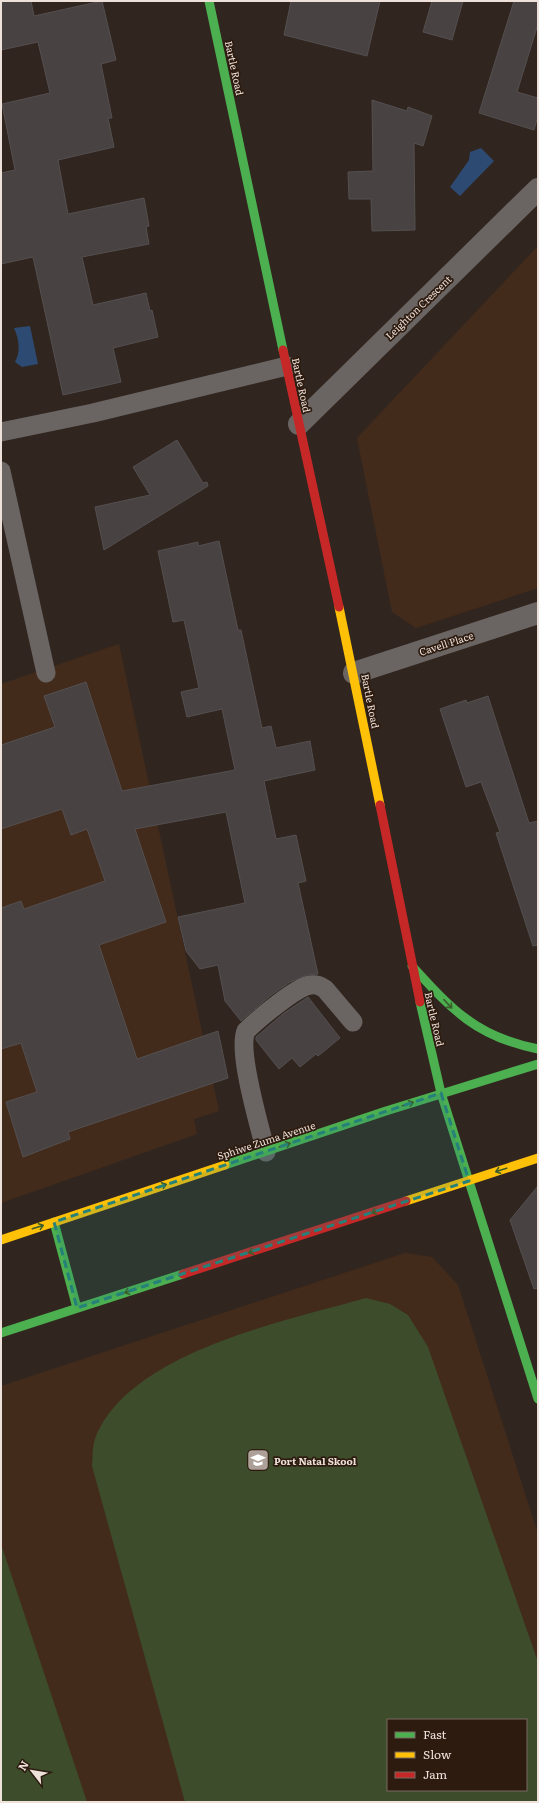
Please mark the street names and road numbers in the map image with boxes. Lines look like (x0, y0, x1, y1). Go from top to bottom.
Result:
street label: Bartle Road (222, 39, 248, 97)
street label: Leighton Crescent (382, 272, 454, 342)
street label: Bartle Road (289, 356, 315, 414)
street label: Cavell Place (417, 627, 475, 659)
street label: Bartle Road (358, 672, 384, 730)
street label: Bartle Road (421, 990, 449, 1048)
street label: Sphiwe Zuma Avenue (215, 1117, 317, 1163)

